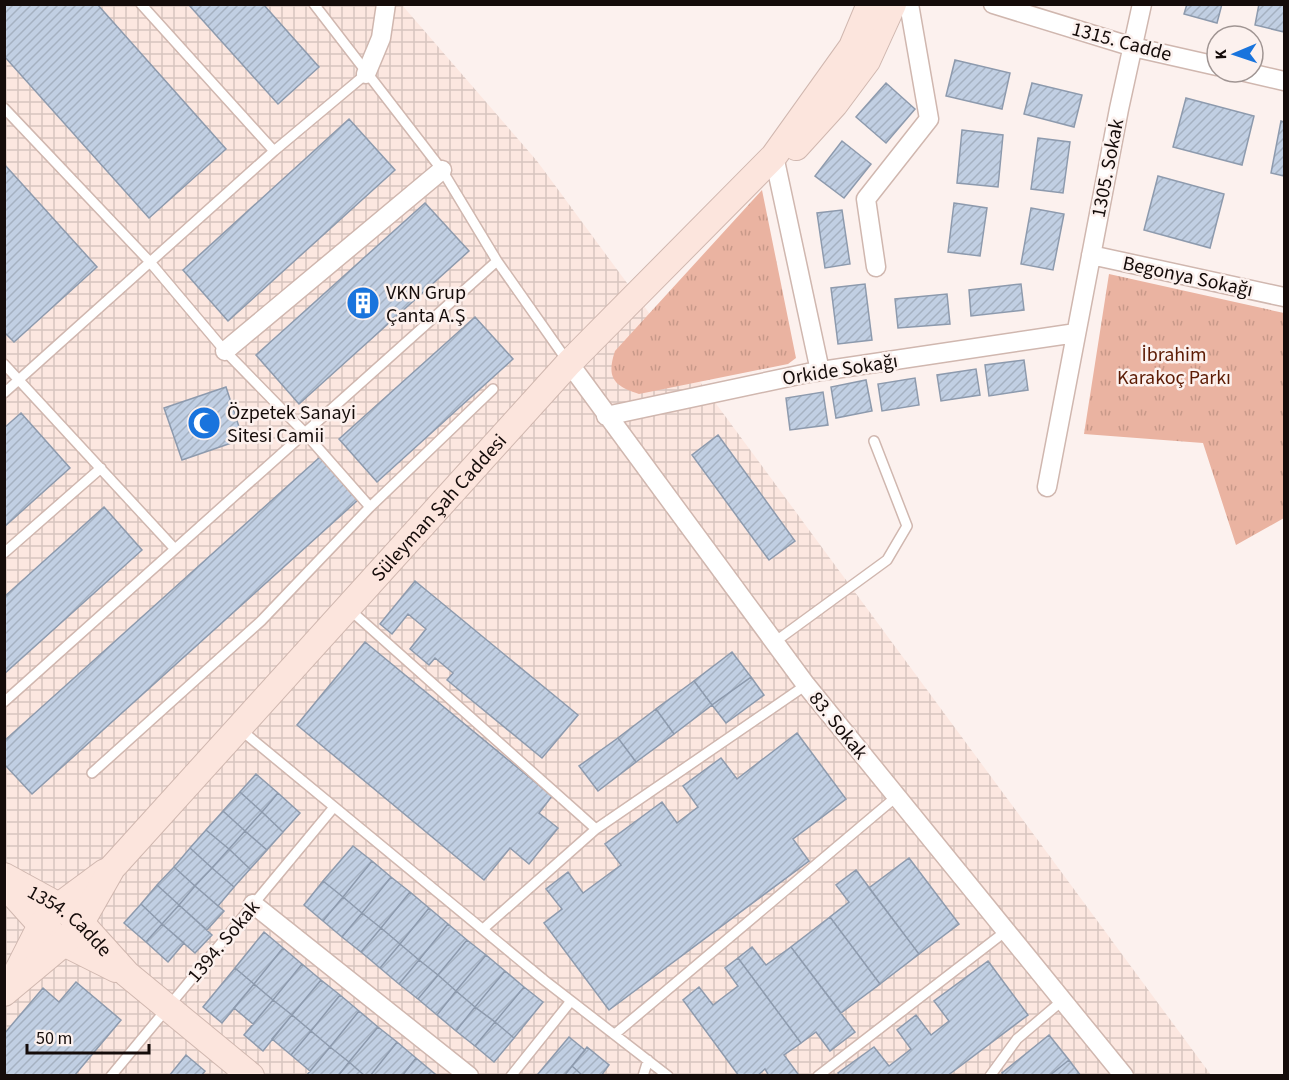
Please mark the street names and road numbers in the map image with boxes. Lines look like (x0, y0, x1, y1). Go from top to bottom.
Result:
street label: 1315. Cadde (1069, 15, 1175, 69)
street label: 1305. Sokak (1085, 116, 1131, 220)
street label: Begonya Sokağı (1120, 250, 1255, 304)
street label: Orkide Sokağı (780, 347, 900, 393)
street label: Süleyman Şah Caddesi (365, 428, 513, 588)
street label: 83. Sokak (802, 686, 874, 766)
street label: 1354. Cadde (22, 878, 118, 963)
street label: 1394. Sokak (181, 894, 267, 989)

